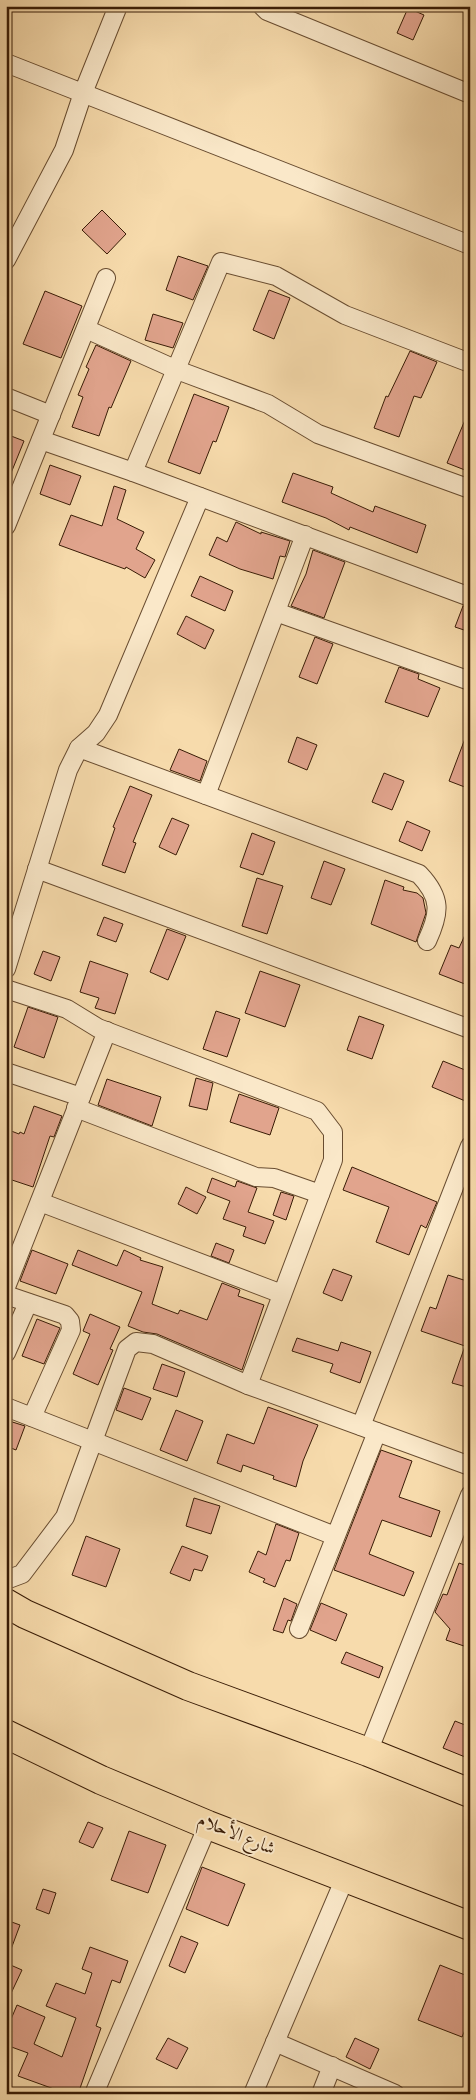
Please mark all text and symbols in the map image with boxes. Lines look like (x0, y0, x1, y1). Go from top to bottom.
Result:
street label: شارع الأحلام (193, 1806, 279, 1864)

